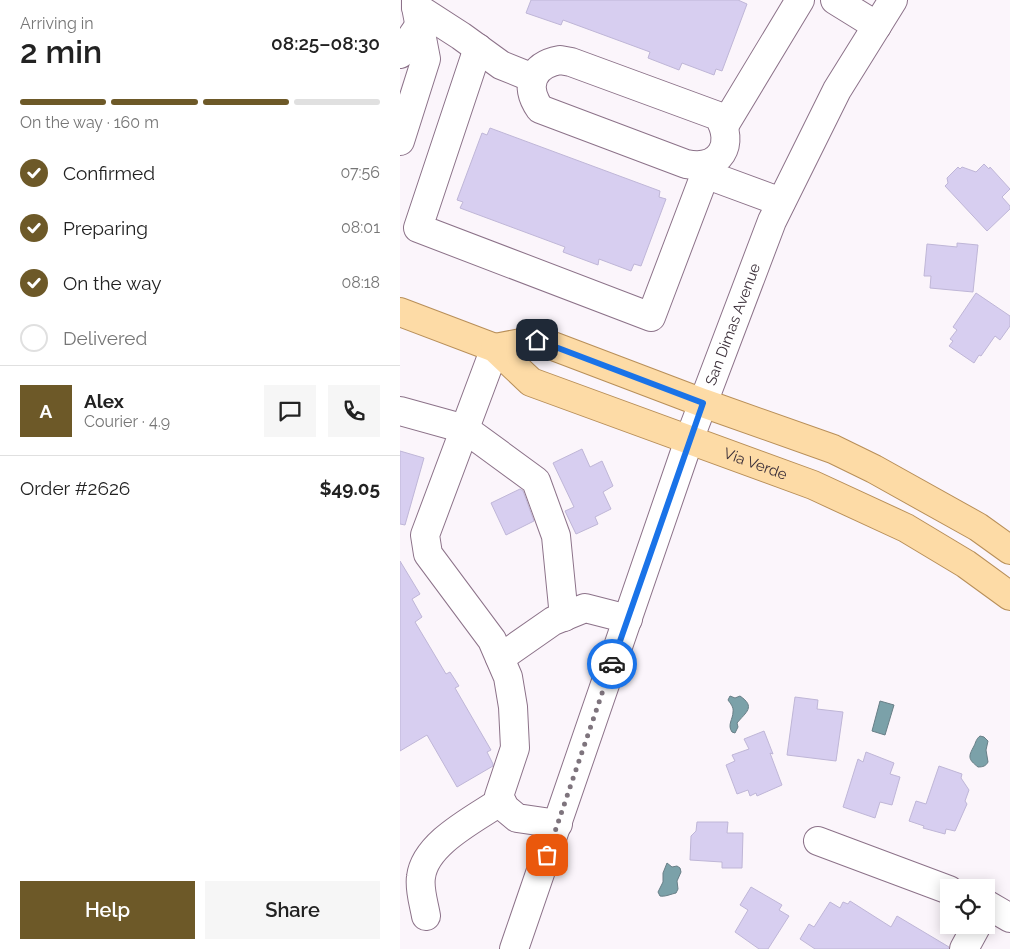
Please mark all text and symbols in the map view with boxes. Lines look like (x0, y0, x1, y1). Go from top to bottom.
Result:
text: Arriving in (20, 14, 94, 33)
text: 08:25–08:30 (271, 32, 380, 54)
text: 2 min (20, 33, 102, 70)
text: On the way · 160 m (20, 113, 159, 132)
icon: check (20, 159, 48, 187)
text: Confirmed (63, 162, 155, 184)
text: 07:56 (340, 163, 380, 182)
icon: check (20, 214, 48, 242)
text: Preparing (63, 217, 148, 239)
text: 08:01 (341, 218, 380, 237)
street label: San Dimas Avenue (702, 261, 764, 388)
icon: check (20, 269, 48, 297)
text: On the way (63, 272, 162, 294)
text: 08:18 (341, 273, 380, 292)
pin (516, 319, 558, 361)
icon: home (523, 326, 551, 354)
text: Delivered (63, 327, 147, 349)
button: chat (264, 385, 316, 437)
button: phone (328, 385, 380, 437)
text: Alex (84, 390, 124, 412)
text: A (40, 400, 52, 422)
text: Courier · 4.9 (84, 412, 170, 431)
street label: Via Verde (721, 444, 790, 484)
text: Order #2626 (20, 477, 130, 499)
text: $49.05 (319, 477, 380, 499)
courier (587, 639, 637, 689)
icon: car (598, 650, 626, 678)
pin (526, 834, 568, 876)
icon: bag (533, 841, 561, 869)
map controls (940, 879, 995, 934)
button: locate (940, 879, 995, 934)
button: Help (20, 881, 195, 939)
button: Share (205, 881, 380, 939)

